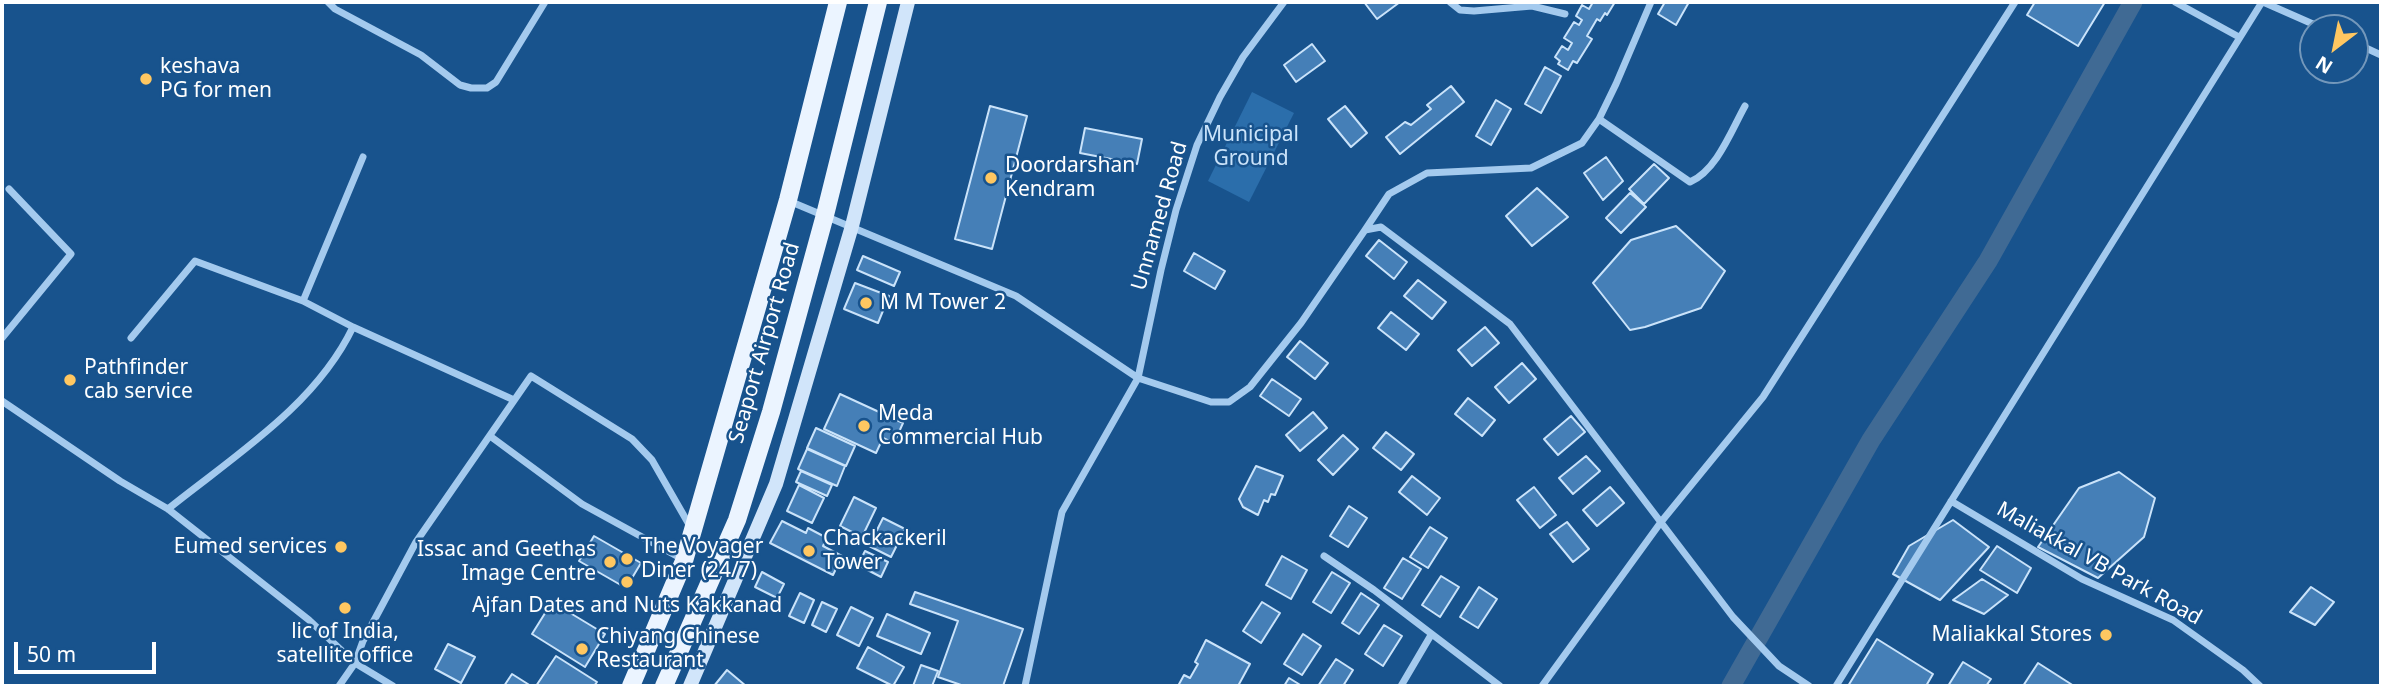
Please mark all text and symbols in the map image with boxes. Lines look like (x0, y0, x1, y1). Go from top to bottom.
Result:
north arrow (2299, 14, 2369, 84)
text: N (2310, 50, 2337, 80)
place label: keshava PG for men (160, 54, 272, 104)
marker: keshava PG for men (138, 71, 154, 87)
park label: Municipal Ground (1203, 122, 1299, 172)
street label: Unnamed Road (1127, 139, 1193, 293)
place label: Doordarshan Kendram (1005, 153, 1135, 203)
marker: Doordarshan Kendram (983, 170, 999, 186)
street label: Seaport Airport Road (724, 240, 806, 446)
place label: M M Tower 2 (880, 290, 1006, 316)
marker: M M Tower 2 (858, 295, 874, 311)
place label: Pathfinder cab service (84, 355, 193, 405)
marker: Pathfinder cab service (62, 372, 78, 388)
place label: Meda Commercial Hub (878, 401, 1043, 451)
marker: Meda Commercial Hub (856, 418, 872, 434)
street label: Maliakkal VB Park Road (1992, 497, 2206, 631)
place label: Chackackeril Tower (823, 526, 947, 576)
place label: Eumed services (174, 534, 327, 560)
place label: The Voyager Diner (24/7) (641, 534, 763, 584)
place label: Issac and Geethas Image Centre (417, 537, 596, 587)
marker: Eumed services (333, 539, 349, 555)
marker: Chackackeril Tower (801, 543, 817, 559)
marker: The Voyager Diner (24/7) (619, 551, 635, 567)
marker: Issac and Geethas Image Centre (602, 554, 618, 570)
marker: Ajfan Dates and Nuts Kakkanad (619, 574, 635, 590)
place label: Ajfan Dates and Nuts Kakkanad (472, 593, 782, 619)
marker: lic of India, satellite office (337, 600, 353, 616)
place label: lic of India, satellite office (277, 619, 413, 669)
place label: Maliakkal Stores (1931, 622, 2092, 648)
place label: Chiyang Chinese Restaurant (596, 624, 760, 674)
marker: Maliakkal Stores (2098, 627, 2114, 643)
scale bar (18, 628, 159, 672)
text: 50 m (27, 640, 76, 668)
marker: Chiyang Chinese Restaurant (574, 641, 590, 657)

